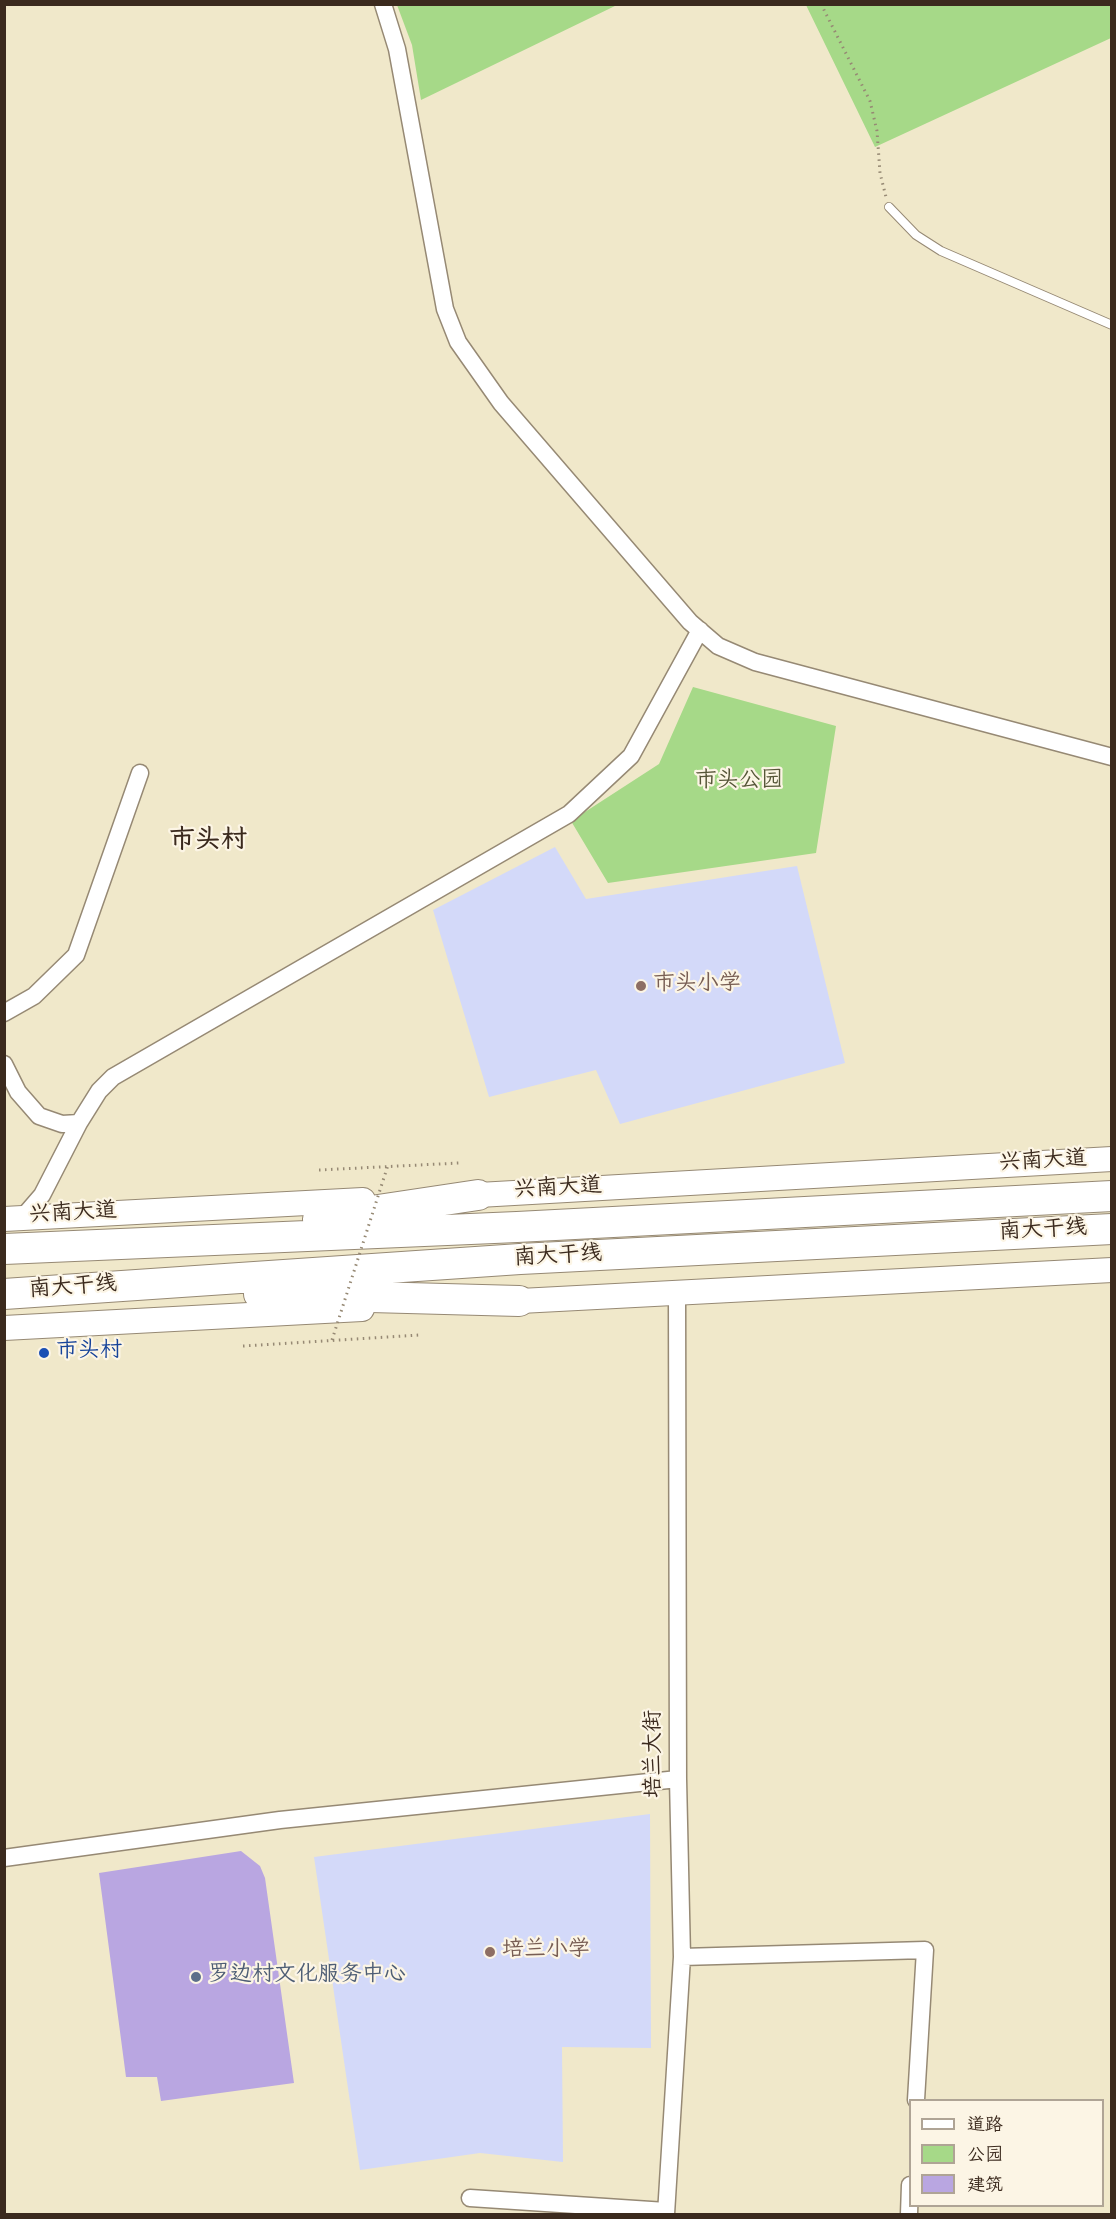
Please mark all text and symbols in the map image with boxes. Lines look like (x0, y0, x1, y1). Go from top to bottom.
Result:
park label: 市头公园 (695, 770, 783, 796)
district label: 市头村 (169, 827, 247, 859)
place label: 市头小学 (653, 973, 741, 999)
marker: 市头小学 (634, 979, 648, 993)
street label: 兴南大道 (998, 1148, 1088, 1178)
street label: 兴南大道 (513, 1175, 603, 1205)
street label: 兴南大道 (28, 1200, 118, 1230)
street label: 南大干线 (998, 1217, 1088, 1247)
street label: 南大干线 (513, 1243, 603, 1273)
street label: 南大干线 (28, 1273, 118, 1305)
place label: 市头村 (56, 1340, 122, 1366)
marker: 市头村 (37, 1346, 51, 1360)
street label: 培兰大街 (643, 1710, 669, 1798)
place label: 培兰小学 (502, 1939, 590, 1965)
marker: 培兰小学 (483, 1945, 497, 1959)
place label: 罗边村文化服务中心 (208, 1964, 406, 1990)
marker: 罗边村文化服务中心 (189, 1970, 203, 1984)
legend (909, 2099, 1104, 2207)
text: 道路 (967, 2116, 1003, 2137)
text: 公园 (967, 2146, 1003, 2167)
text: 建筑 (967, 2176, 1003, 2197)

